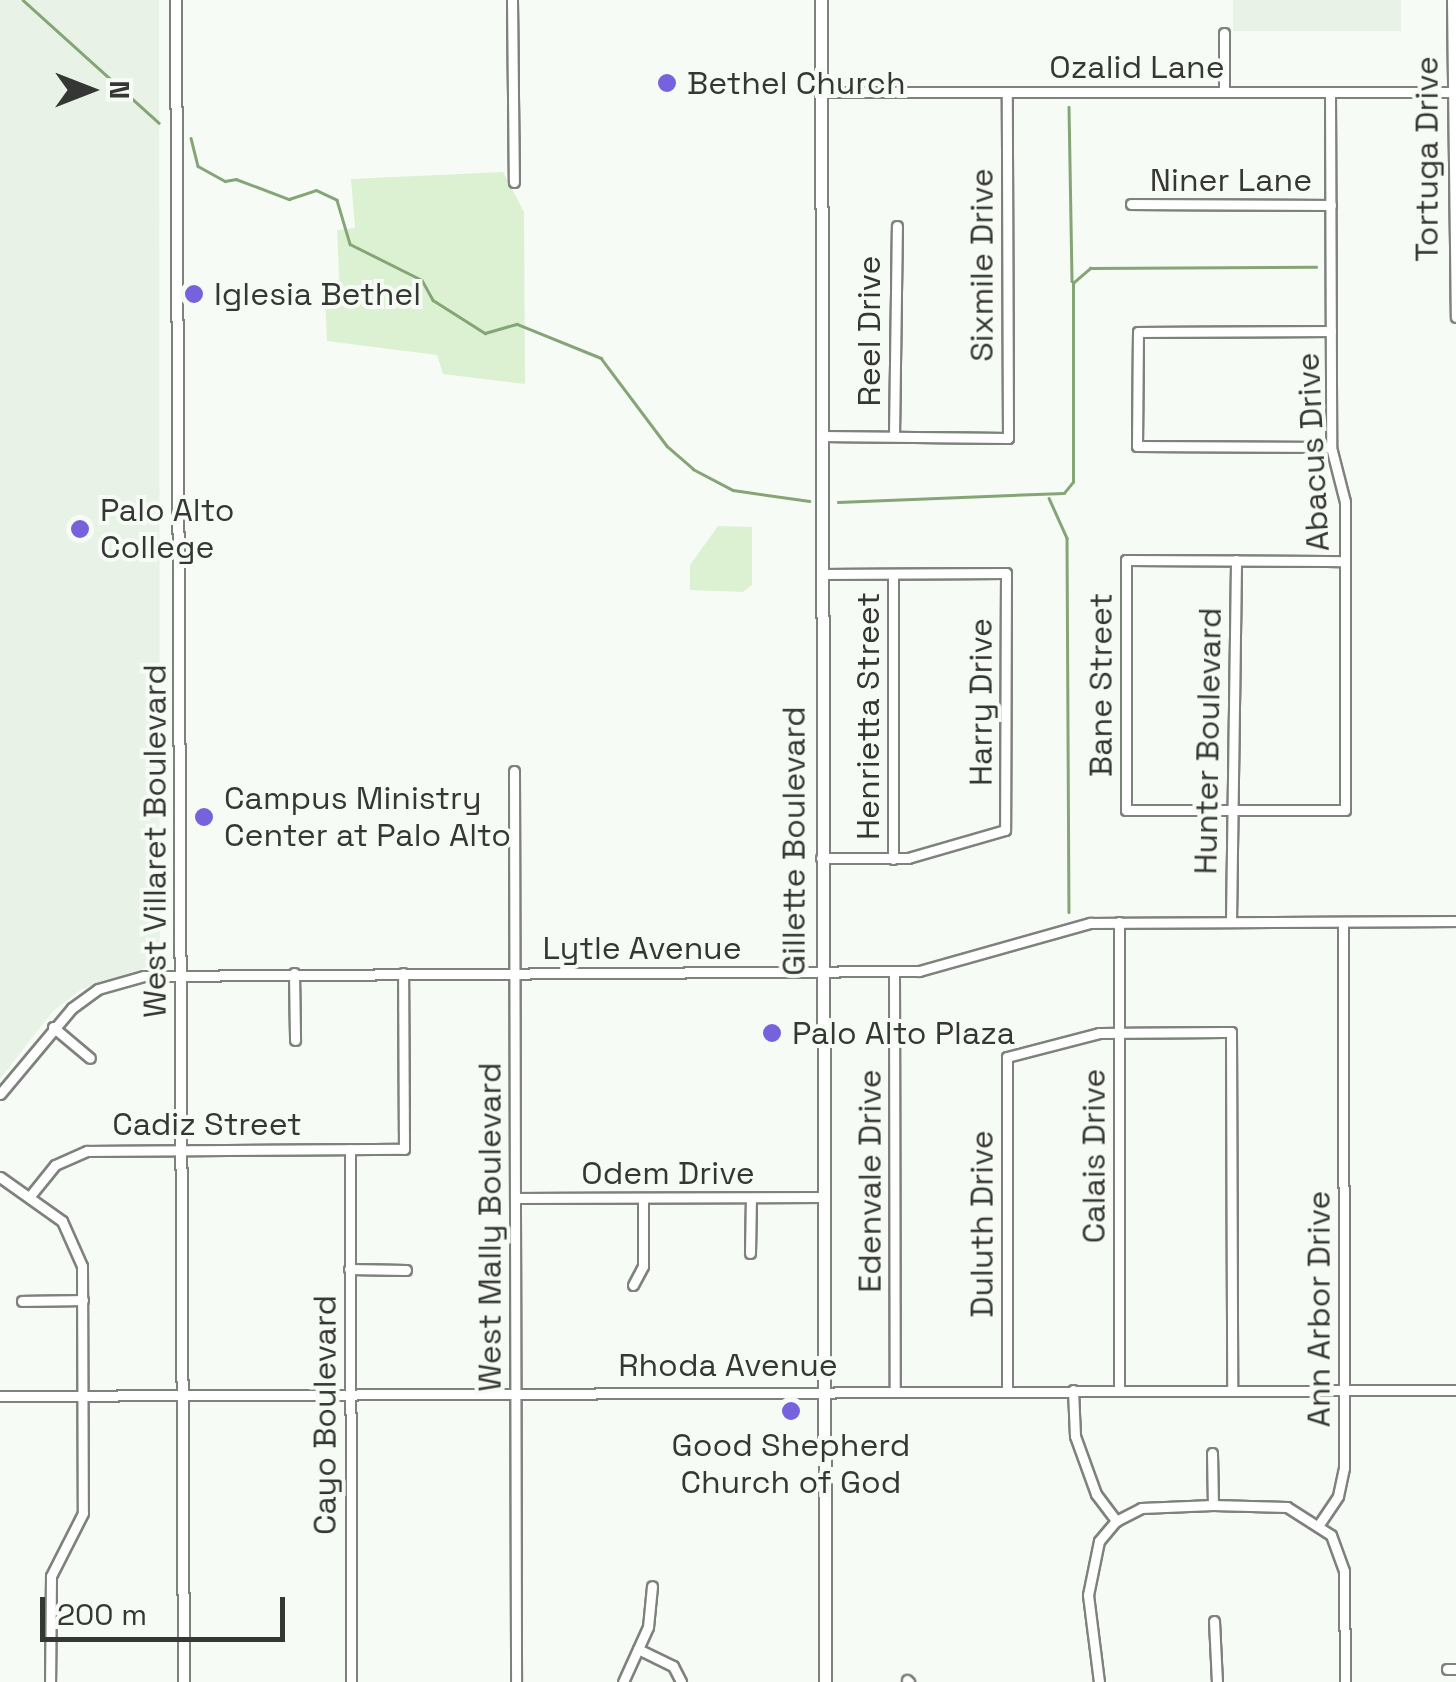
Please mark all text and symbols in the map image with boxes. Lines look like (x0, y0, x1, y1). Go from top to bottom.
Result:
north arrow (40, 40, 140, 140)
street label: Ozalid Lane (1049, 48, 1225, 86)
street label: Tortuga Drive (1408, 56, 1446, 262)
place label: Bethel Church (687, 64, 906, 102)
marker: Bethel Church (656, 72, 678, 94)
text: N (102, 81, 138, 99)
street label: Niner Lane (1150, 161, 1312, 199)
street label: Sixmile Drive (963, 168, 1001, 362)
street label: Reel Drive (850, 256, 888, 406)
place label: Iglesia Bethel (214, 275, 421, 313)
marker: Iglesia Bethel (183, 283, 205, 305)
street label: Abacus Drive (1289, 352, 1337, 552)
place label: Palo Alto College (100, 492, 235, 567)
marker: Palo Alto College (69, 518, 91, 540)
street label: Henrietta Street (849, 592, 887, 840)
street label: Bane Street (1082, 593, 1120, 777)
street label: Hunter Boulevard (1186, 607, 1230, 875)
street label: Harry Drive (962, 618, 1000, 786)
street label: West Villaret Boulevard (136, 664, 174, 1018)
street label: Gillette Boulevard (775, 706, 813, 976)
place label: Campus Ministry Center at Palo Alto (224, 780, 511, 855)
marker: Campus Ministry Center at Palo Alto (193, 806, 215, 828)
street label: Lytle Avenue (542, 929, 742, 967)
place label: Palo Alto Plaza (792, 1014, 1016, 1052)
marker: Palo Alto Plaza (761, 1022, 783, 1044)
street label: West Mally Boulevard (471, 1062, 509, 1392)
street label: Edenvale Drive (851, 1069, 889, 1293)
street label: Calais Drive (1075, 1069, 1113, 1243)
street label: Cadiz Street (112, 1105, 302, 1143)
street label: Duluth Drive (963, 1130, 1001, 1318)
street label: Odem Drive (581, 1154, 755, 1192)
street label: Ann Arbor Drive (1300, 1190, 1338, 1428)
street label: Cayo Boulevard (306, 1295, 344, 1535)
street label: Rhoda Avenue (618, 1346, 838, 1384)
marker: Good Shepherd Church of God (780, 1400, 802, 1422)
place label: Good Shepherd Church of God (672, 1427, 910, 1502)
scale bar (45, 1577, 290, 1639)
text: 200 m (57, 1595, 147, 1634)

